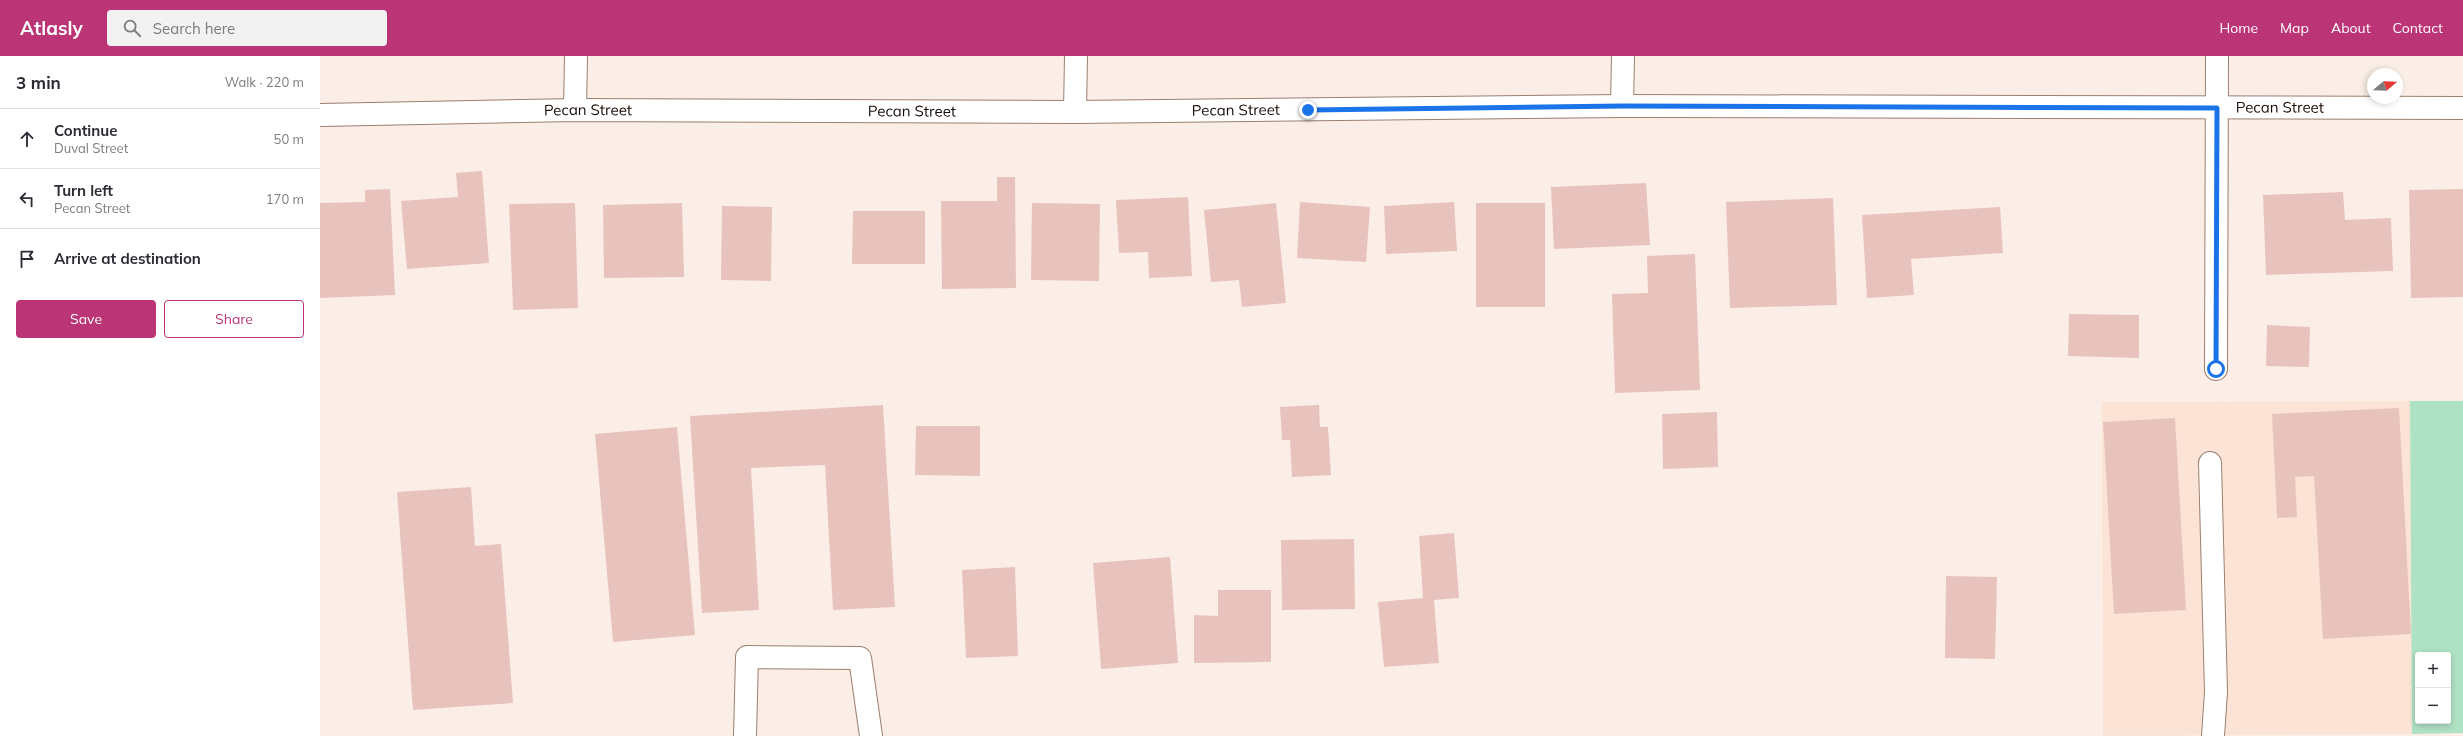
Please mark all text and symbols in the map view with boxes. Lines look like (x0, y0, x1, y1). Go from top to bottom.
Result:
search box (107, 10, 387, 46)
text: Atlasly (20, 16, 83, 40)
icon: search (121, 17, 143, 39)
text: Search here (153, 19, 235, 38)
text: Home (2219, 19, 2258, 37)
text: Map (2280, 19, 2309, 37)
text: About (2331, 19, 2371, 37)
text: Contact (2393, 19, 2443, 37)
north arrow (2367, 68, 2403, 104)
text: 3 min (16, 72, 61, 93)
text: Walk · 220 m (225, 74, 304, 90)
street label: Pecan Street (2236, 97, 2324, 117)
street label: Pecan Street (544, 100, 632, 120)
street label: Pecan Street (1192, 100, 1280, 120)
street label: Pecan Street (868, 101, 956, 121)
route end (1299, 101, 1317, 119)
text: Continue (54, 121, 117, 140)
icon: ahead (16, 128, 38, 150)
text: 50 m (274, 131, 304, 147)
text: Duval Street (54, 140, 128, 156)
text: Turn left (54, 181, 113, 200)
icon: left (16, 188, 38, 210)
text: 170 m (266, 191, 304, 207)
text: Pecan Street (54, 200, 130, 216)
icon: arrive (16, 248, 38, 270)
text: Arrive at destination (54, 249, 201, 268)
button: Save (16, 300, 156, 338)
button: Share (164, 300, 304, 338)
route start (2207, 360, 2225, 378)
map controls (2415, 652, 2451, 724)
button: + (2415, 652, 2451, 688)
button: − (2415, 688, 2451, 724)

